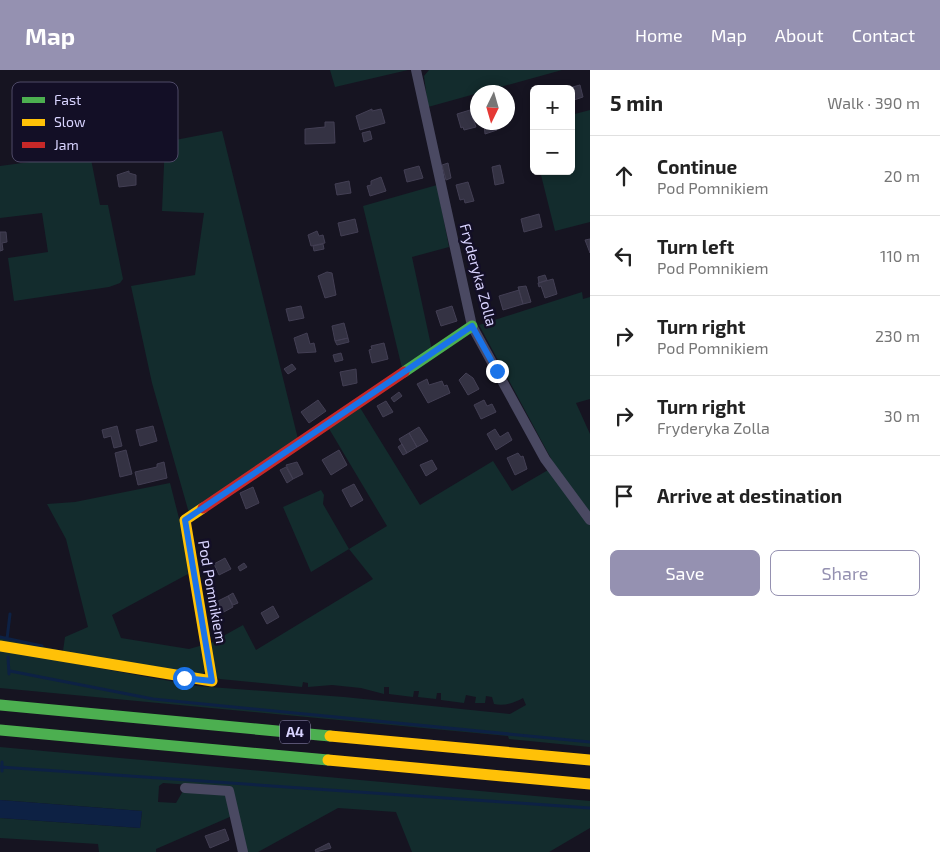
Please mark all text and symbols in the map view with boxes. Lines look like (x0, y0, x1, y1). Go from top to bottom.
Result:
text: Map (25, 21, 75, 50)
text: Home (635, 24, 683, 46)
text: Map (711, 24, 747, 46)
text: About (775, 24, 824, 46)
text: Contact (852, 24, 915, 46)
legend (12, 82, 178, 162)
north arrow (470, 85, 515, 130)
map controls (530, 85, 575, 175)
button: + (530, 85, 575, 130)
text: 5 min (610, 90, 663, 115)
text: Fast (54, 91, 81, 108)
text: Walk · 390 m (827, 93, 920, 112)
text: Slow (54, 113, 86, 130)
button: − (530, 130, 575, 175)
text: Jam (54, 136, 79, 153)
text: Continue (657, 155, 737, 178)
icon: ahead (610, 162, 638, 190)
text: 20 m (884, 166, 920, 185)
text: Pod Pomnikiem (657, 178, 769, 197)
street label: Fryderyka Zolla (457, 221, 501, 328)
text: Turn left (657, 235, 734, 258)
icon: left (610, 242, 638, 270)
text: 110 m (880, 246, 920, 265)
text: Pod Pomnikiem (657, 258, 769, 277)
text: Turn right (657, 315, 745, 338)
icon: right (610, 322, 638, 350)
text: 230 m (875, 326, 920, 345)
text: Pod Pomnikiem (657, 338, 769, 357)
route end (486, 360, 509, 383)
text: Turn right (657, 395, 745, 418)
icon: right (610, 402, 638, 430)
text: 30 m (884, 406, 920, 425)
text: Fryderyka Zolla (657, 418, 770, 437)
icon: arrive (610, 482, 638, 510)
text: Arrive at destination (657, 484, 842, 507)
street label: Pod Pomnikiem (195, 539, 231, 645)
button: Save (610, 550, 760, 596)
button: Share (770, 550, 920, 596)
route start (173, 667, 196, 690)
road number: A4 (280, 720, 310, 744)

